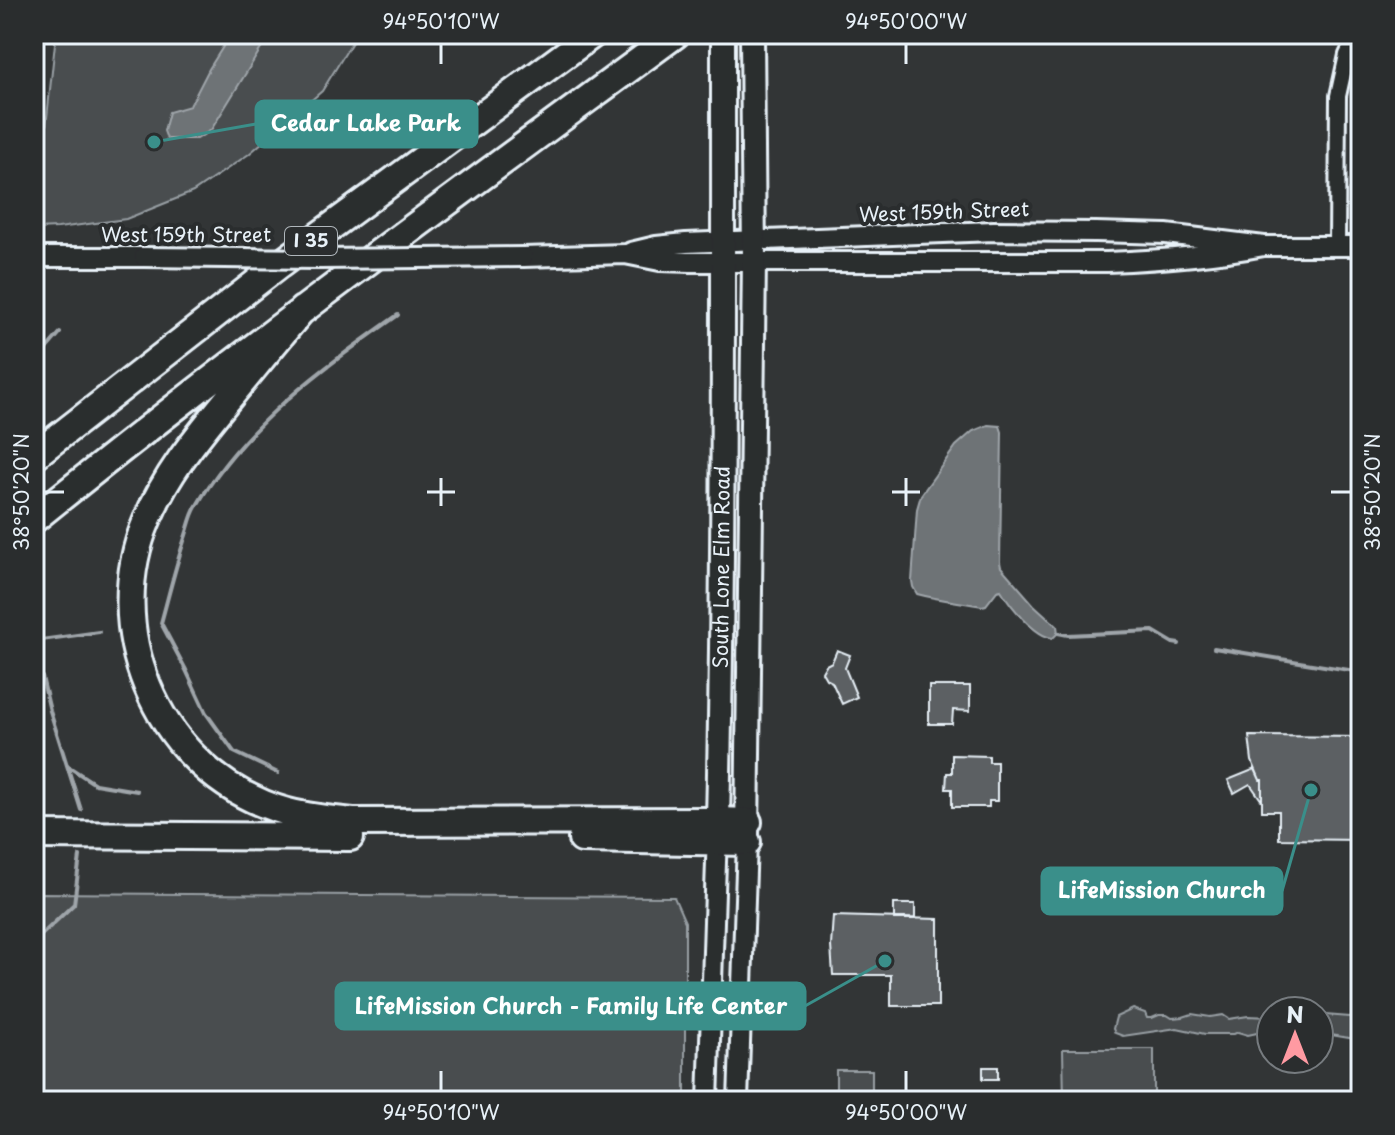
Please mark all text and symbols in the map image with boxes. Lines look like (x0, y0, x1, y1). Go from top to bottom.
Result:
text: 94°50'10"W (383, 6, 500, 36)
text: 94°50'00"W (845, 6, 968, 36)
callout: Cedar Lake Park (256, 101, 477, 147)
text: Cedar Lake Park (271, 105, 461, 138)
street label: West 159th Street (858, 193, 1030, 229)
street label: West 159th Street (101, 219, 271, 249)
road number: I 35 (285, 227, 337, 255)
text: 38°50'20"N (6, 433, 36, 551)
text: 38°50'20"N (1357, 433, 1387, 551)
street label: South Lone Elm Road (705, 466, 737, 669)
callout: LifeMission Church (1042, 868, 1282, 914)
text: LifeMission Church (1058, 872, 1266, 905)
callout: LifeMission Church - Family Life Center (336, 983, 805, 1029)
text: LifeMission Church - Family Life Center (355, 988, 788, 1021)
north arrow (1255, 995, 1335, 1075)
text: N (1286, 997, 1304, 1030)
text: 94°50'10"W (383, 1097, 500, 1127)
text: 94°50'00"W (845, 1097, 968, 1127)

